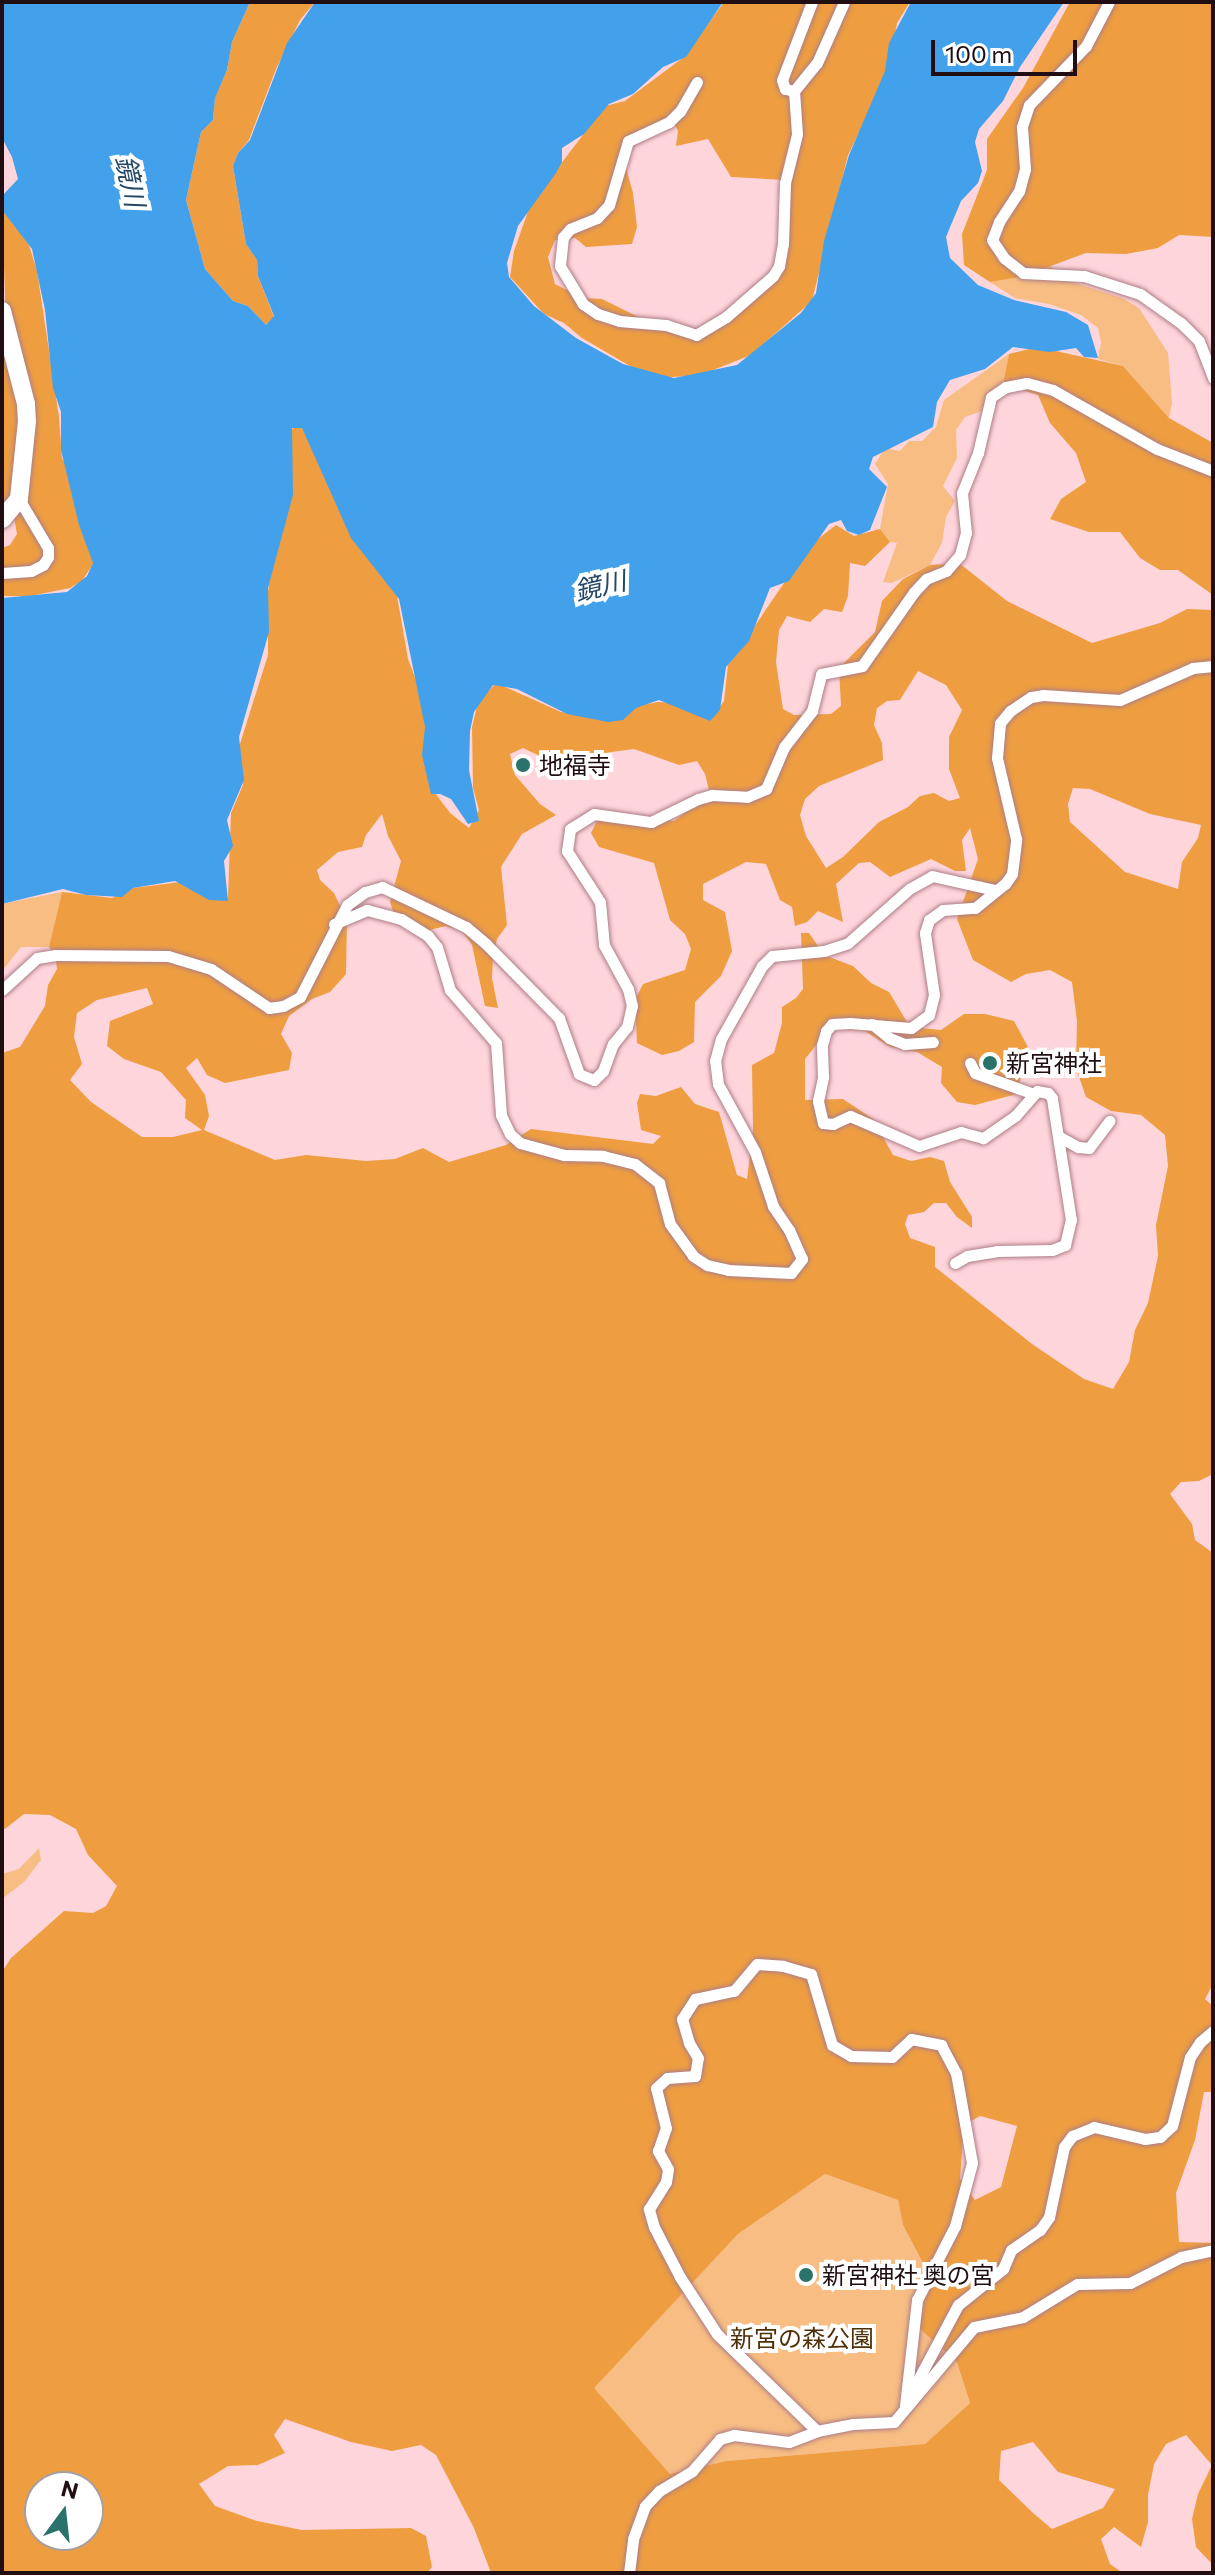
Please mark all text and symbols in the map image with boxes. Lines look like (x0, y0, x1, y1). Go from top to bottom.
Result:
scale bar (935, 24, 1081, 74)
text: 100 m (945, 39, 1012, 68)
water label: 鏡川 (110, 152, 152, 210)
water label: 鏡川 (571, 564, 629, 606)
place label: 地福寺 (539, 751, 611, 779)
marker: 地福寺 (514, 756, 532, 774)
place label: 新宮神社 (1006, 1049, 1102, 1077)
marker: 新宮神社 (981, 1054, 999, 1072)
place label: 新宮神社 奥の宮 (822, 2261, 995, 2289)
marker: 新宮神社 奥の宮 (797, 2266, 815, 2284)
park label: 新宮の森公園 (730, 2324, 874, 2352)
north arrow (24, 2471, 104, 2551)
text: N (58, 2474, 81, 2504)

